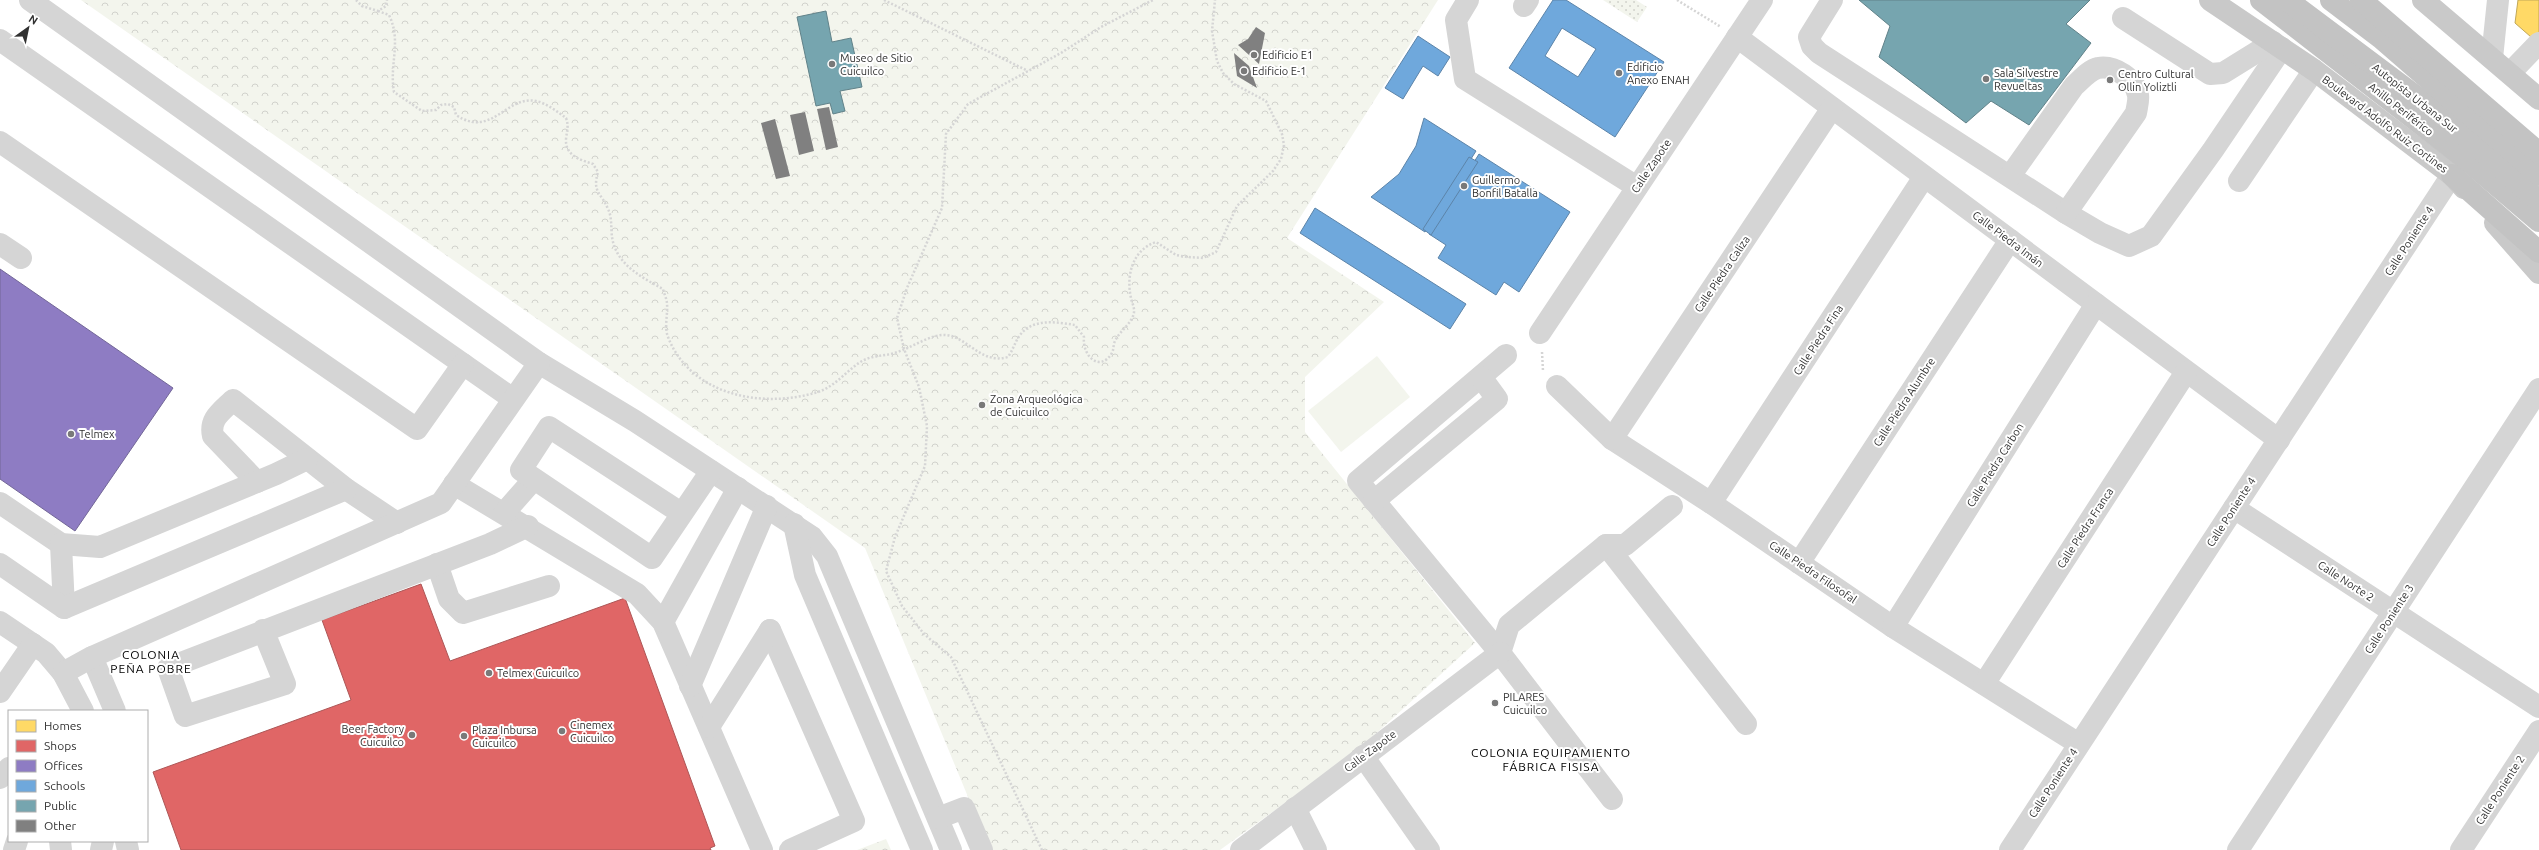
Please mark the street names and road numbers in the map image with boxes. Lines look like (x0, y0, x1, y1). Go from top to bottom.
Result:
street label: Autopista Urbana Sur (2370, 61, 2461, 136)
street label: Boulevard Adolfo Ruiz Cortines (2320, 73, 2450, 175)
street label: Anillo Periférico (2366, 80, 2436, 138)
street label: Calle Zapote (1629, 137, 1673, 195)
street label: Calle Poniente 4 (2382, 204, 2436, 278)
street label: Calle Piedra Imán (1970, 209, 2046, 269)
street label: Calle Piedra Caliza (1692, 234, 1752, 314)
street label: Calle Piedra Fina (1791, 303, 1845, 377)
street label: Calle Piedra Alumbre (1871, 355, 1937, 449)
street label: Calle Piedra Carbon (1964, 421, 2026, 509)
street label: Calle Poniente 4 (2204, 475, 2258, 549)
street label: Calle Piedra Franca (2055, 486, 2115, 570)
street label: Calle Piedra Filosofal (1767, 538, 1859, 606)
street label: Calle Norte 2 (2316, 558, 2376, 604)
street label: Calle Poniente 3 (2362, 582, 2416, 656)
street label: Calle Zapote (1342, 728, 1398, 774)
street label: Calle Poniente 4 (2026, 746, 2080, 820)
street label: Calle Poniente 2 (2473, 753, 2527, 827)

